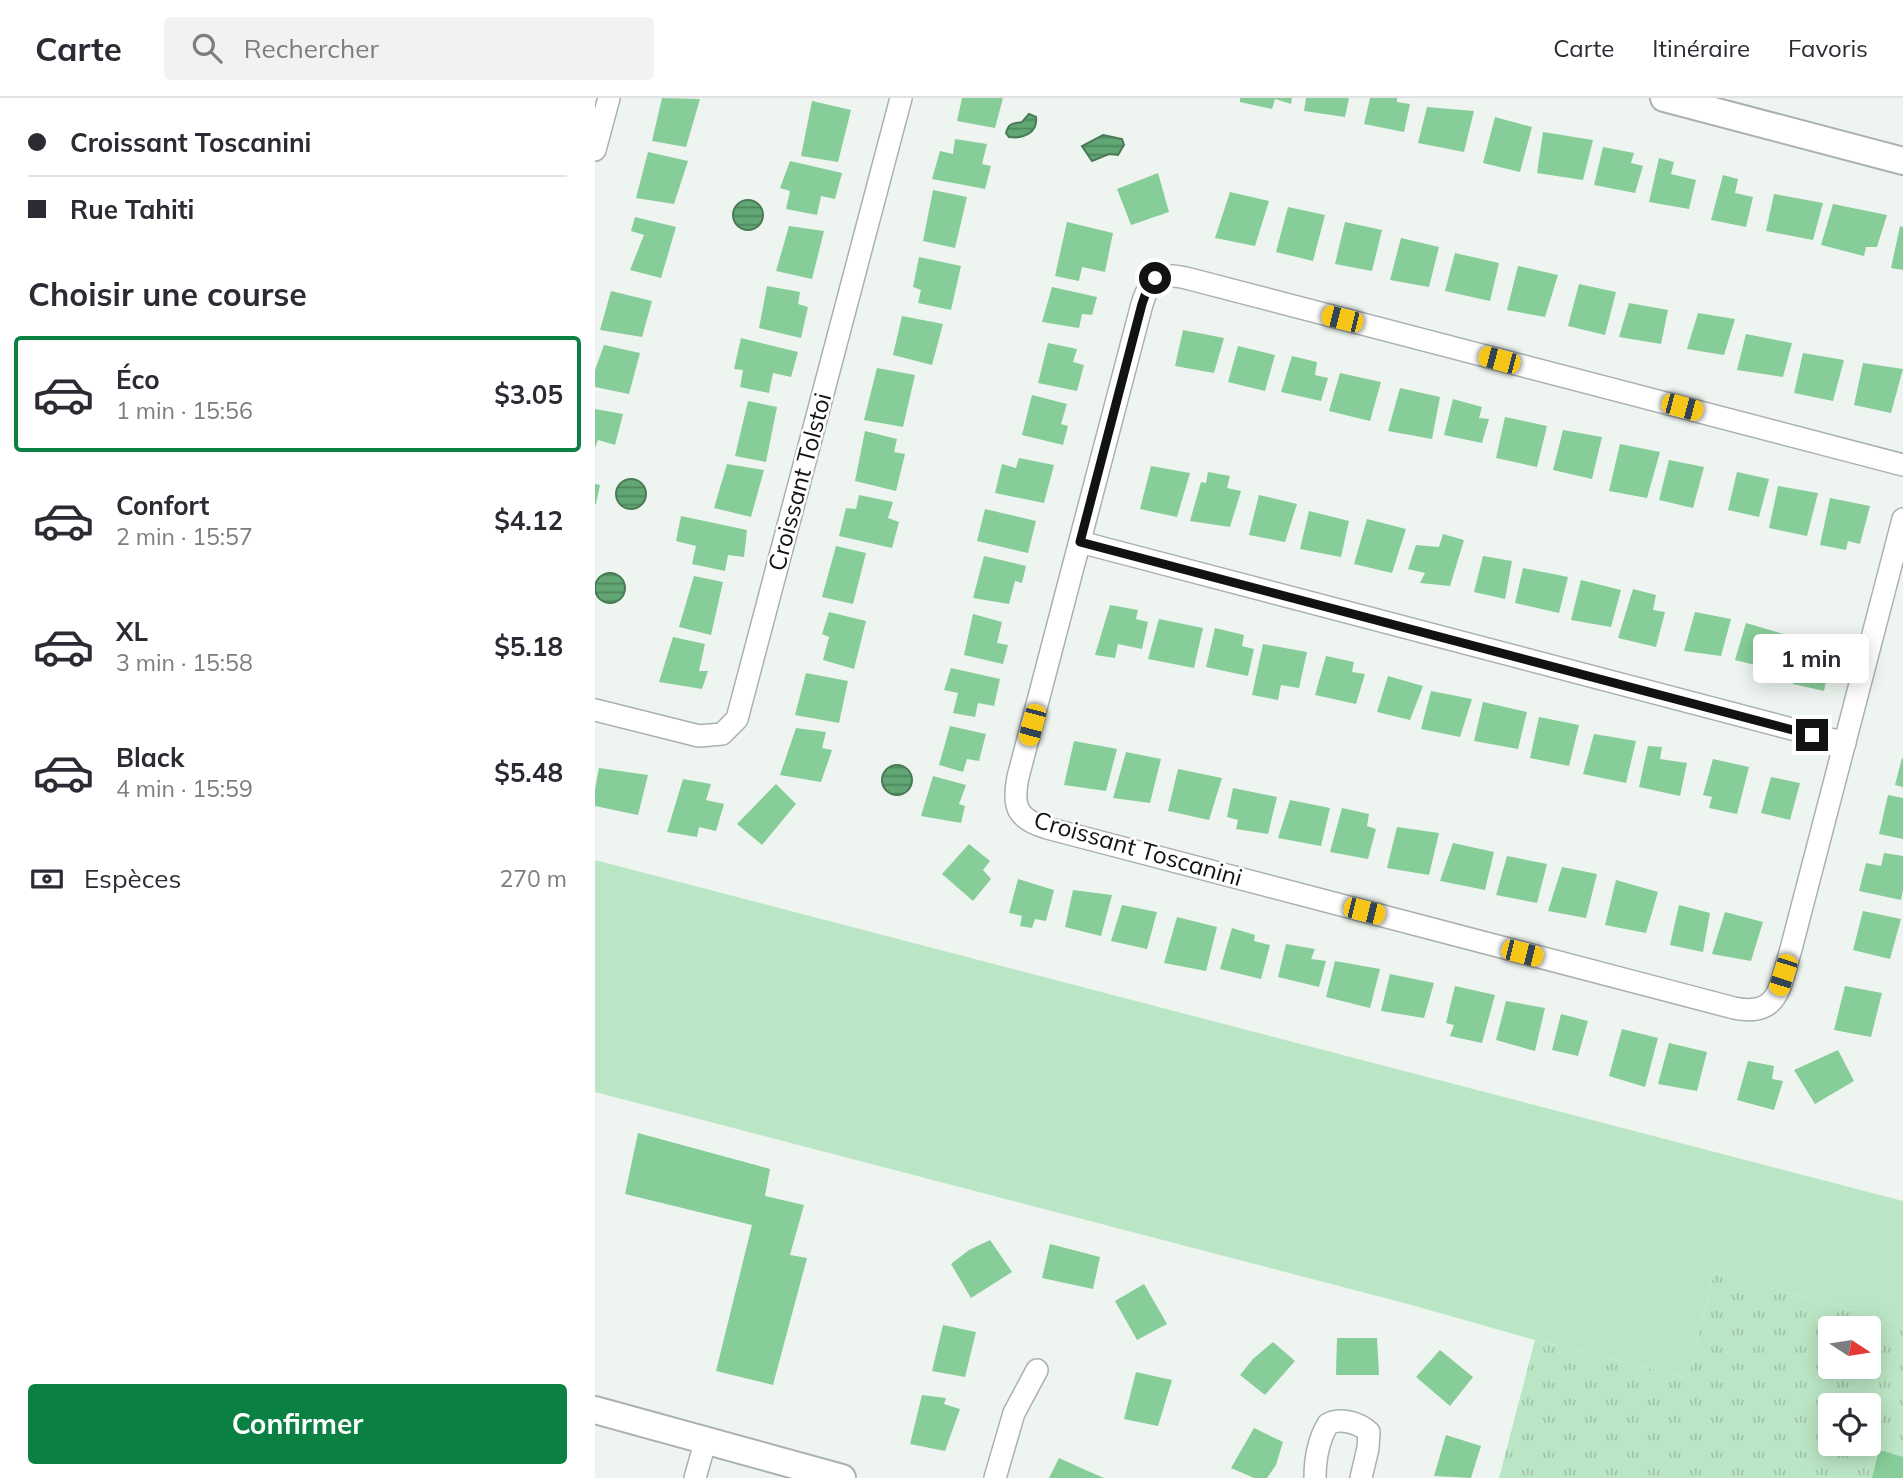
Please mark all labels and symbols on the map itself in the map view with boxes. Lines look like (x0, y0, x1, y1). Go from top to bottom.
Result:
route start (1139, 262, 1171, 294)
car (1320, 304, 1365, 334)
car (1476, 344, 1523, 376)
street label: Croissant Tolstoi (761, 390, 837, 574)
car (1659, 391, 1706, 423)
callout: 1 min (1754, 634, 1870, 682)
car (1017, 702, 1048, 748)
route end (1796, 719, 1828, 751)
street label: Croissant Toscanini (1031, 804, 1246, 892)
car (1342, 896, 1387, 926)
car (1500, 938, 1545, 968)
car (1767, 952, 1800, 998)
north arrow (1818, 1316, 1881, 1379)

